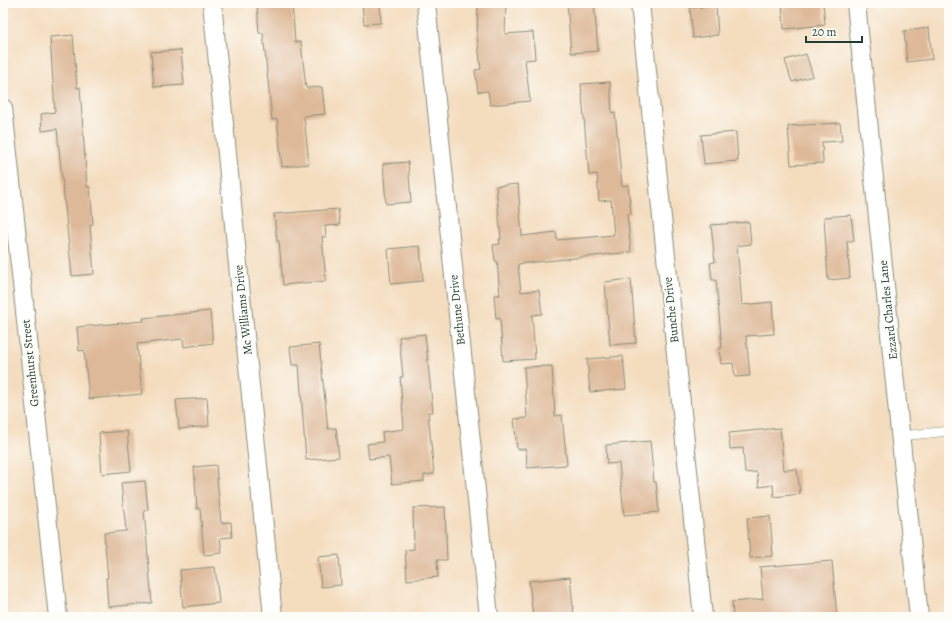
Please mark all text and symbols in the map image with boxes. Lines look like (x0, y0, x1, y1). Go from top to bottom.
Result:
scale bar (806, 18, 862, 44)
text: 20 m (812, 24, 836, 40)
street label: Ezzard Charles Lane (875, 259, 901, 361)
street label: Mc Williams Drive (230, 264, 256, 356)
street label: Bethune Drive (445, 274, 469, 346)
street label: Bunche Drive (660, 276, 682, 344)
street label: Greenhurst Street (17, 318, 43, 407)

